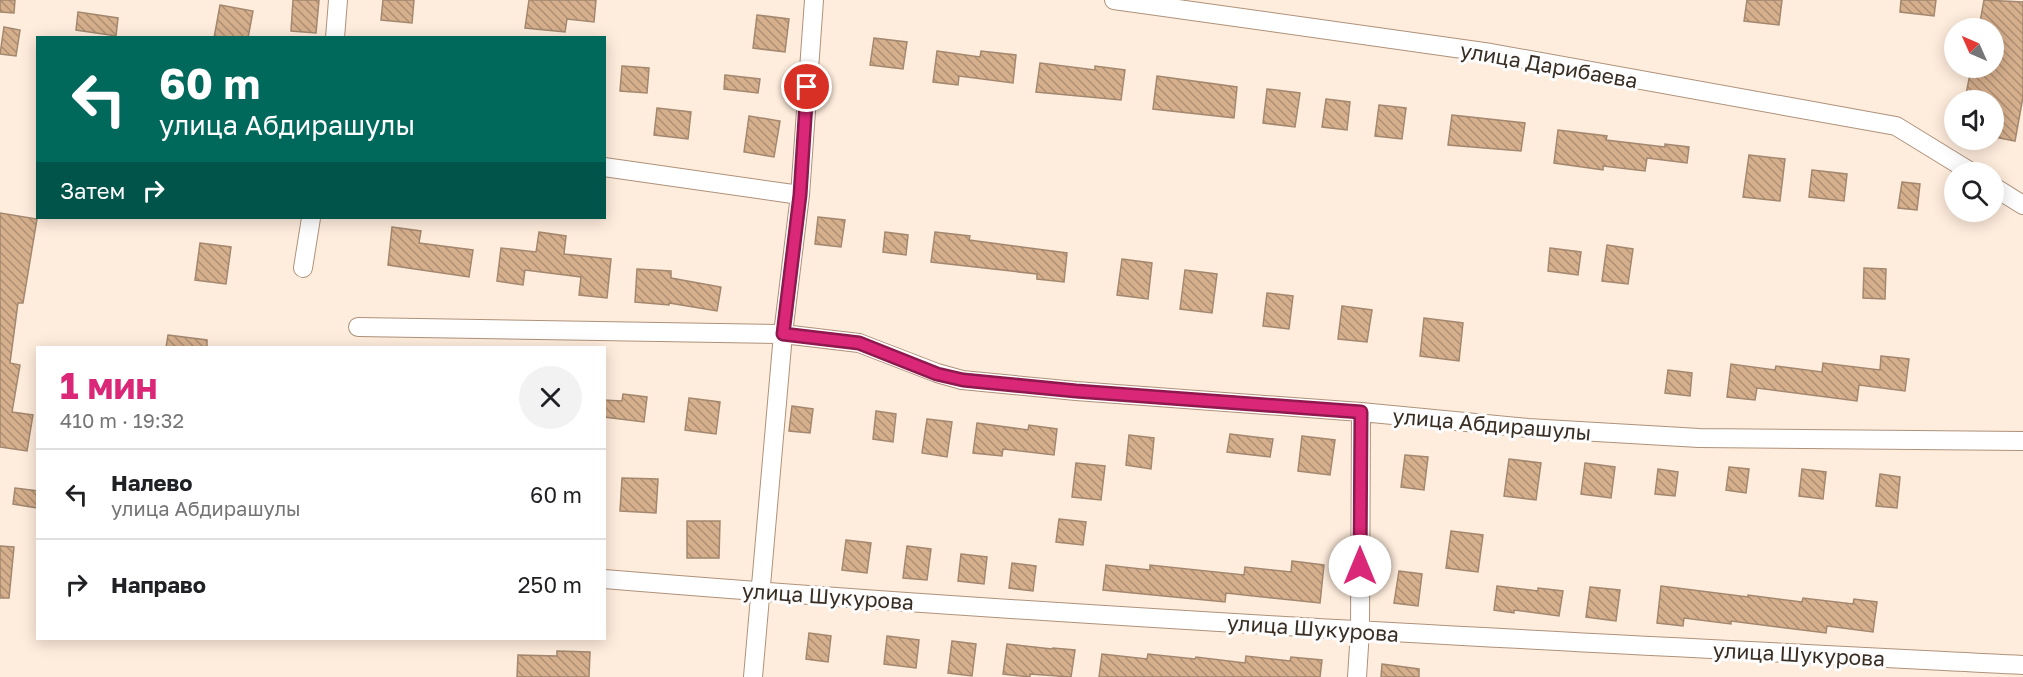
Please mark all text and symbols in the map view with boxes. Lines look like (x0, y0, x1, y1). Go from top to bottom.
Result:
north arrow (1944, 18, 2004, 78)
map controls (1944, 18, 2004, 222)
street label: улица Дарибаева (1458, 37, 1640, 93)
text: 60 m (159, 58, 260, 108)
icon: left (60, 60, 138, 138)
pin (781, 61, 832, 112)
icon: arrive (790, 70, 823, 103)
button: sound (1944, 90, 2004, 150)
text: улица Абдирашулы (159, 109, 415, 141)
button: search (1944, 162, 2004, 222)
icon: right (137, 174, 170, 207)
text: Затем (60, 177, 125, 204)
text: 1 мин (60, 364, 157, 407)
button: close (519, 366, 582, 429)
street label: улица Абдирашулы (1392, 402, 1592, 446)
text: 410 m · 19:32 (60, 408, 184, 432)
text: Налево (111, 469, 193, 496)
icon: left (60, 478, 93, 511)
text: 60 m (530, 481, 582, 508)
text: улица Абдирашулы (111, 496, 301, 520)
position arrow (1328, 534, 1392, 598)
icon: right (60, 568, 93, 601)
text: Направо (111, 571, 206, 598)
text: 250 m (518, 571, 582, 598)
street label: улица Шукурова (741, 577, 915, 615)
street label: улица Шукурова (1226, 609, 1400, 647)
street label: улица Шукурова (1712, 637, 1886, 671)

